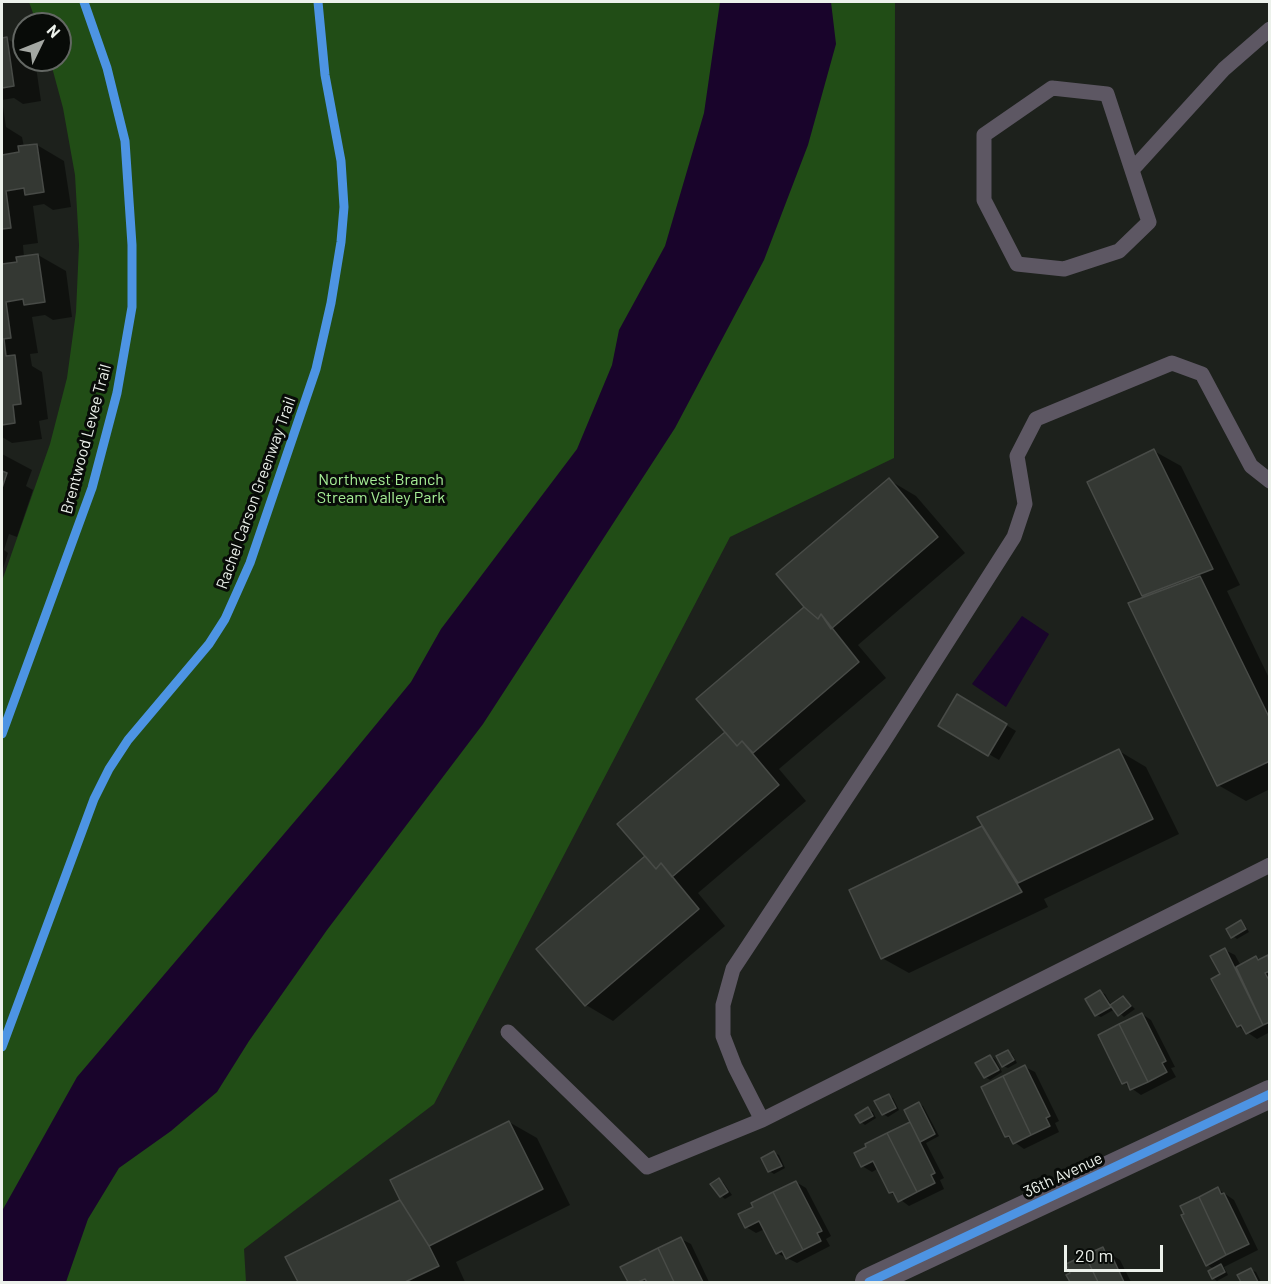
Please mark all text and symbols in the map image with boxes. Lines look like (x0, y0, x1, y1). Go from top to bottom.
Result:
north arrow (12, 12, 72, 72)
text: N (43, 20, 65, 41)
street label: Brentwood Levee Trail (57, 362, 115, 516)
street label: Rachel Carson Greenway Trail (212, 394, 300, 592)
park label: Northwest Branch Stream Valley Park (317, 470, 445, 508)
street label: 36th Avenue (1020, 1148, 1106, 1202)
scale bar (1067, 1233, 1166, 1271)
text: 20 m (1075, 1244, 1113, 1266)

